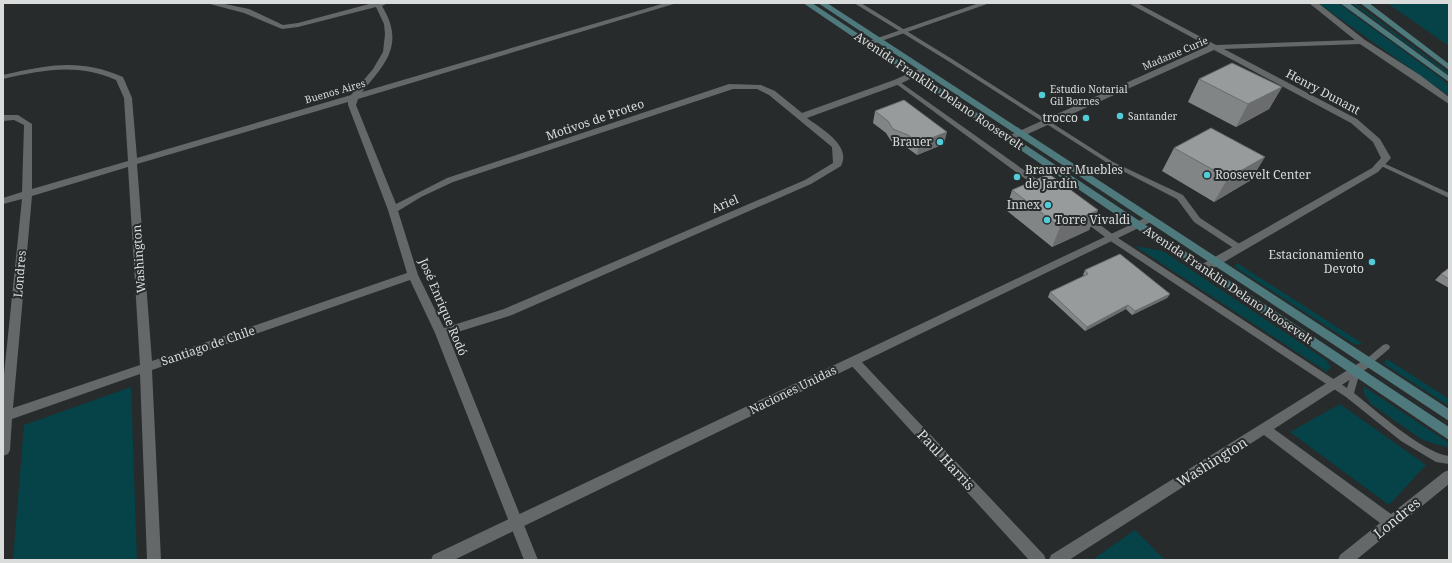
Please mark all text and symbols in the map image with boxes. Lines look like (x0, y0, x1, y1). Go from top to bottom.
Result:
street label: Avenida Franklin Delano Roosevelt (851, 27, 1027, 154)
street label: Madame Curie (1140, 33, 1210, 73)
street label: Henry Dunant (1283, 65, 1363, 118)
street label: Buenos Aires (303, 76, 367, 106)
place label: Estudio Notarial Gil Bornes (1050, 82, 1128, 108)
marker: Estudio Notarial Gil Bornes (1037, 90, 1047, 100)
street label: Motivos de Proteo (543, 95, 646, 144)
place label: trocco (1042, 109, 1078, 126)
place label: Santander (1128, 109, 1178, 123)
marker: Santander (1115, 111, 1125, 121)
marker: trocco (1081, 113, 1091, 123)
place label: Brauer (892, 133, 932, 150)
marker: Brauer (935, 137, 945, 147)
place label: Brauver Muebles de Jardín (1025, 161, 1123, 192)
place label: Roosevelt Center (1215, 166, 1311, 183)
marker: Roosevelt Center (1202, 170, 1212, 180)
marker: Brauver Muebles de Jardín (1012, 172, 1022, 182)
street label: Ariel (709, 190, 741, 217)
place label: Innex (1007, 196, 1040, 213)
marker: Innex (1043, 200, 1053, 210)
place label: Torre Vivaldi (1055, 211, 1130, 228)
marker: Torre Vivaldi (1042, 215, 1052, 225)
street label: Avenida Franklin Delano Roosevelt (1140, 221, 1316, 348)
street label: Washington (128, 224, 149, 294)
place label: Estacionamiento Devoto (1268, 246, 1364, 277)
street label: Londres (9, 250, 30, 298)
street label: José Enrique Rodó (415, 254, 472, 358)
marker: Estacionamiento Devoto (1367, 257, 1377, 267)
street label: Santiago de Chile (159, 321, 257, 370)
street label: Naciones Unidas (746, 361, 839, 418)
street label: Paul Harris (913, 425, 979, 494)
street label: Washington (1173, 432, 1251, 491)
street label: Londres (1369, 493, 1424, 542)

